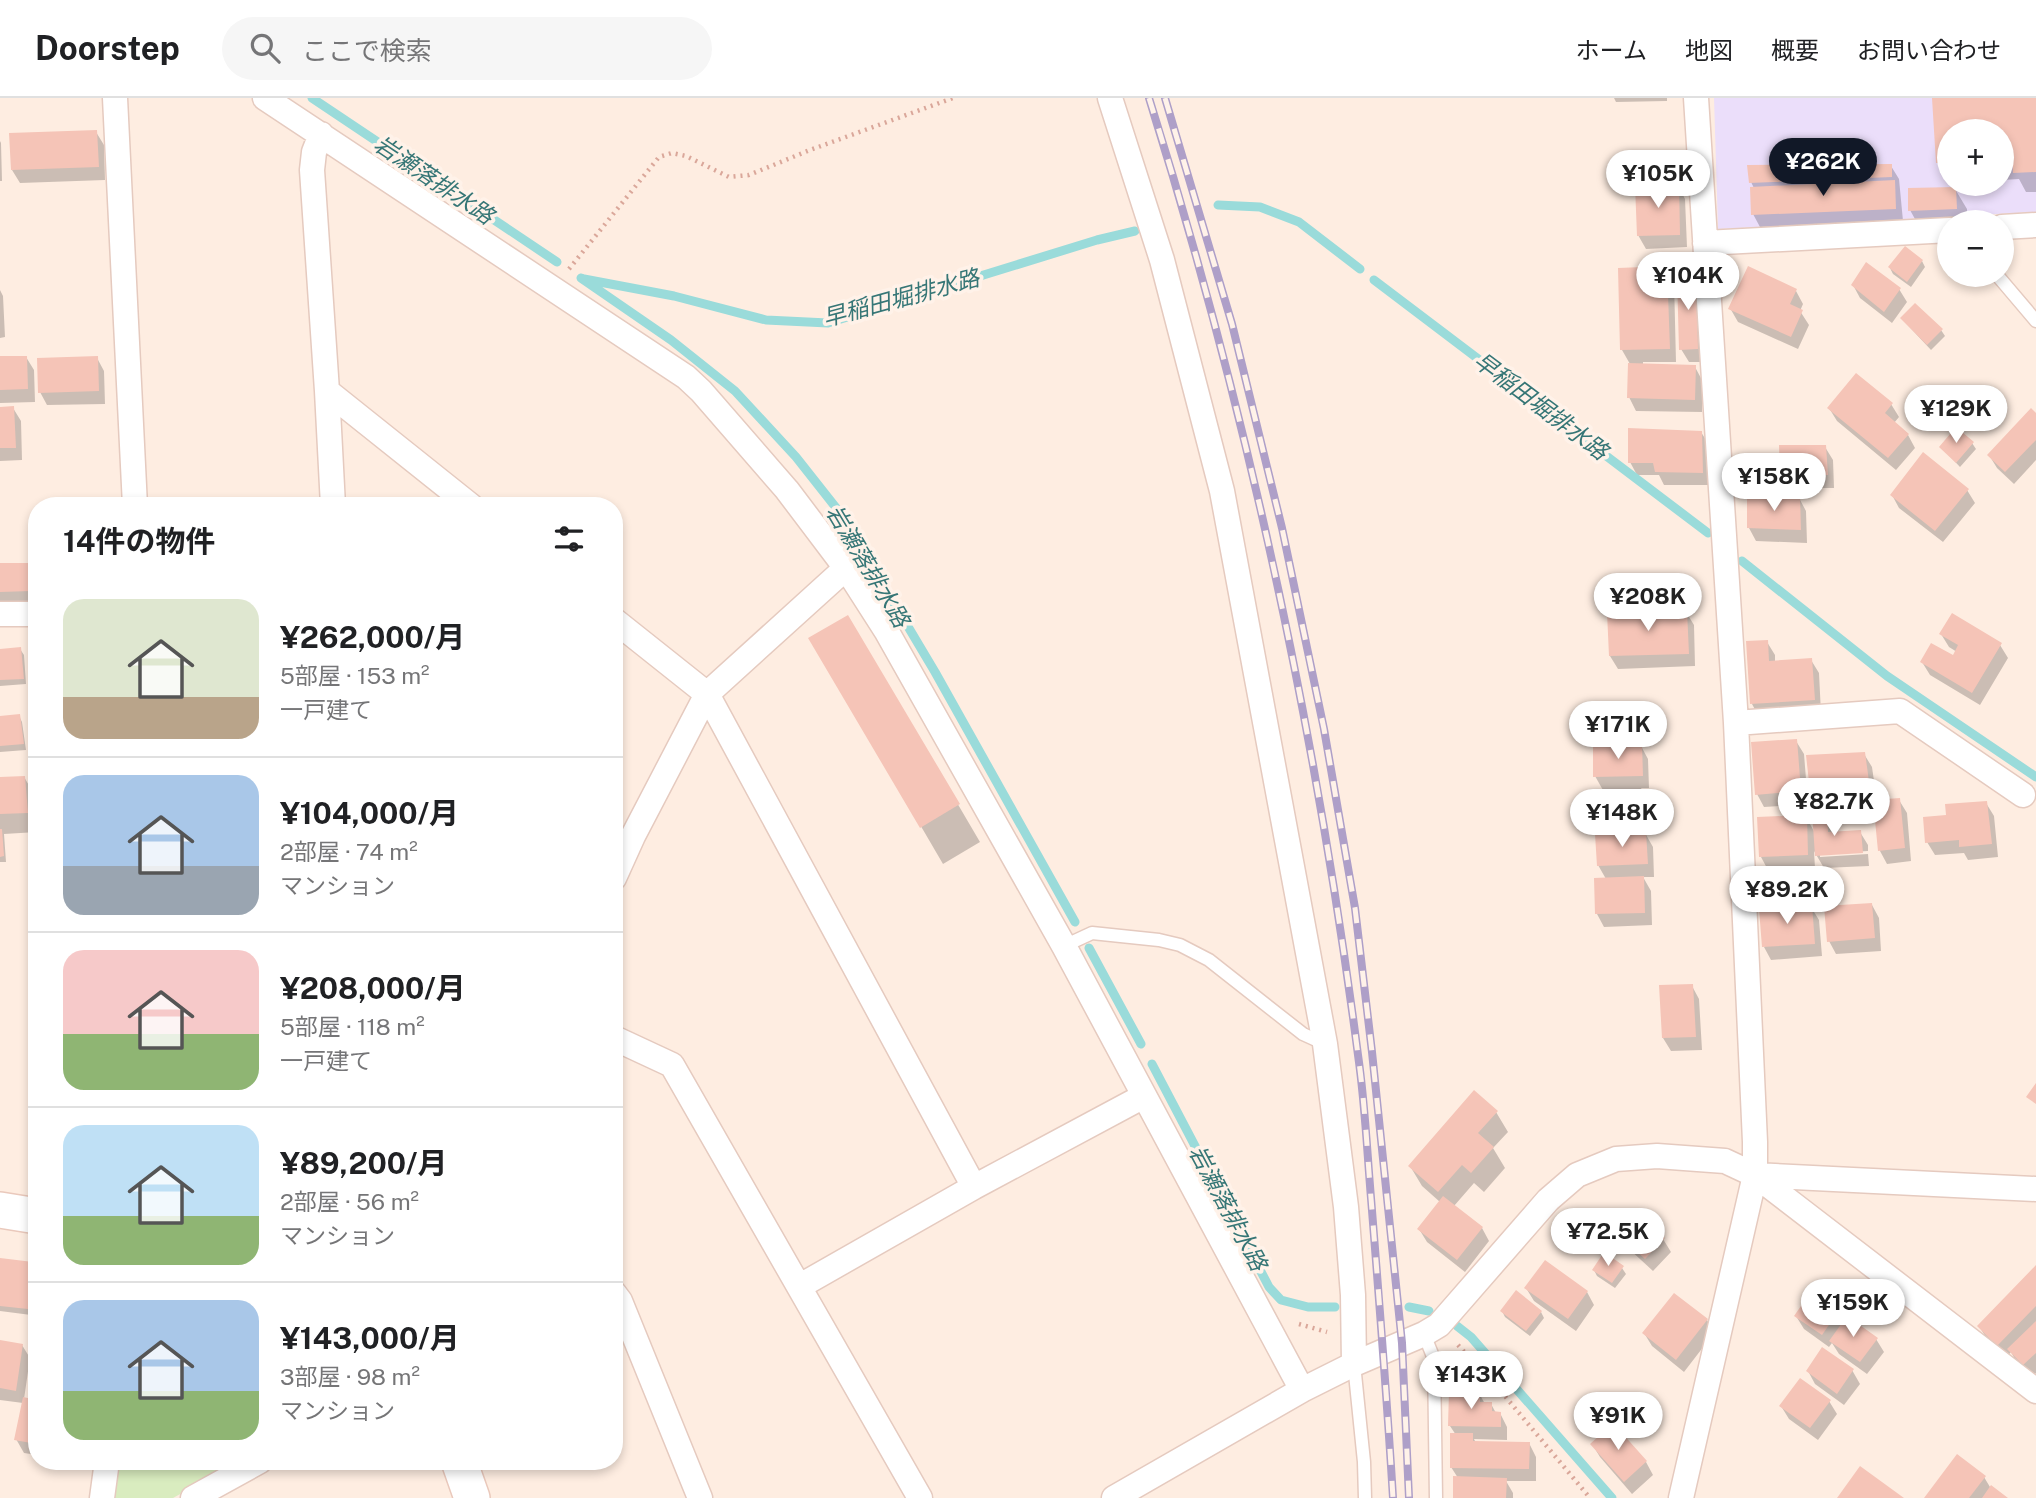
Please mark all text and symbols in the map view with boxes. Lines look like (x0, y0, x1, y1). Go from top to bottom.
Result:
search box (222, 17, 712, 80)
text: Doorstep (35, 29, 180, 67)
icon: search (246, 29, 284, 67)
text: ここで検索 (302, 35, 432, 66)
text: ホーム (1576, 36, 1647, 64)
text: 地図 (1685, 36, 1733, 64)
text: 概要 (1771, 36, 1819, 64)
text: お問い合わせ (1857, 36, 2001, 64)
map controls (1937, 119, 2014, 287)
button: + (1937, 119, 2014, 196)
water label: 岩瀬落排水路 (370, 130, 501, 230)
pin: ¥262K (1774, 139, 1872, 198)
text: ¥262K (1785, 147, 1861, 174)
pin: ¥105K (1609, 150, 1707, 210)
text: ¥105K (1622, 159, 1694, 186)
button: − (1937, 210, 2014, 287)
pin: ¥104K (1639, 252, 1737, 312)
text: ¥104K (1652, 261, 1724, 288)
water label: 早稲田堀排水路 (820, 263, 984, 331)
water label: 早稲田堀排水路 (1469, 346, 1615, 466)
pin: ¥129K (1907, 386, 2005, 445)
text: ¥129K (1920, 394, 1992, 421)
pin: ¥158K (1725, 454, 1823, 513)
text: ¥158K (1738, 462, 1810, 489)
water label: 岩瀬落排水路 (821, 500, 917, 634)
icon: filters (550, 520, 588, 558)
text: 14件の物件 (63, 523, 216, 559)
pin: ¥208K (1599, 574, 1697, 633)
text: ¥208K (1610, 582, 1686, 609)
text: ¥262,000/月 (280, 619, 465, 655)
icon: home (119, 627, 203, 711)
text: 5部屋 · 153 m² (280, 662, 430, 689)
text: 一戸建て (280, 696, 372, 723)
pin: ¥171K (1569, 702, 1667, 761)
text: ¥171K (1585, 710, 1651, 737)
pin: ¥82.7K (1777, 778, 1891, 838)
text: ¥82.7K (1794, 787, 1874, 814)
pin: ¥148K (1573, 790, 1671, 849)
text: ¥104,000/月 (280, 795, 459, 831)
text: ¥148K (1586, 798, 1658, 825)
icon: home (119, 803, 203, 887)
text: 2部屋 · 74 m² (280, 838, 418, 865)
pin: ¥89.2K (1730, 866, 1844, 926)
text: マンション (280, 872, 395, 899)
text: ¥89.2K (1745, 875, 1829, 902)
text: ¥208,000/月 (280, 970, 466, 1006)
icon: home (119, 978, 203, 1062)
text: 5部屋 · 118 m² (280, 1013, 425, 1040)
text: 一戸建て (280, 1047, 372, 1074)
water label: 岩瀬落排水路 (1184, 1141, 1274, 1277)
text: ¥89,200/月 (280, 1145, 448, 1181)
icon: home (119, 1153, 203, 1237)
text: 2部屋 · 56 m² (280, 1188, 419, 1215)
pin: ¥72.5K (1551, 1208, 1665, 1268)
text: ¥72.5K (1567, 1217, 1649, 1244)
text: マンション (280, 1222, 395, 1249)
pin: ¥159K (1804, 1280, 1902, 1339)
text: ¥159K (1817, 1288, 1889, 1315)
text: ¥143,000/月 (280, 1320, 460, 1356)
icon: home (119, 1328, 203, 1412)
pin: ¥143K (1422, 1352, 1520, 1411)
text: ¥143K (1435, 1360, 1507, 1387)
text: 3部屋 · 98 m² (280, 1363, 420, 1390)
pin: ¥91K (1577, 1392, 1659, 1452)
text: マンション (280, 1397, 395, 1424)
text: ¥91K (1590, 1401, 1646, 1428)

